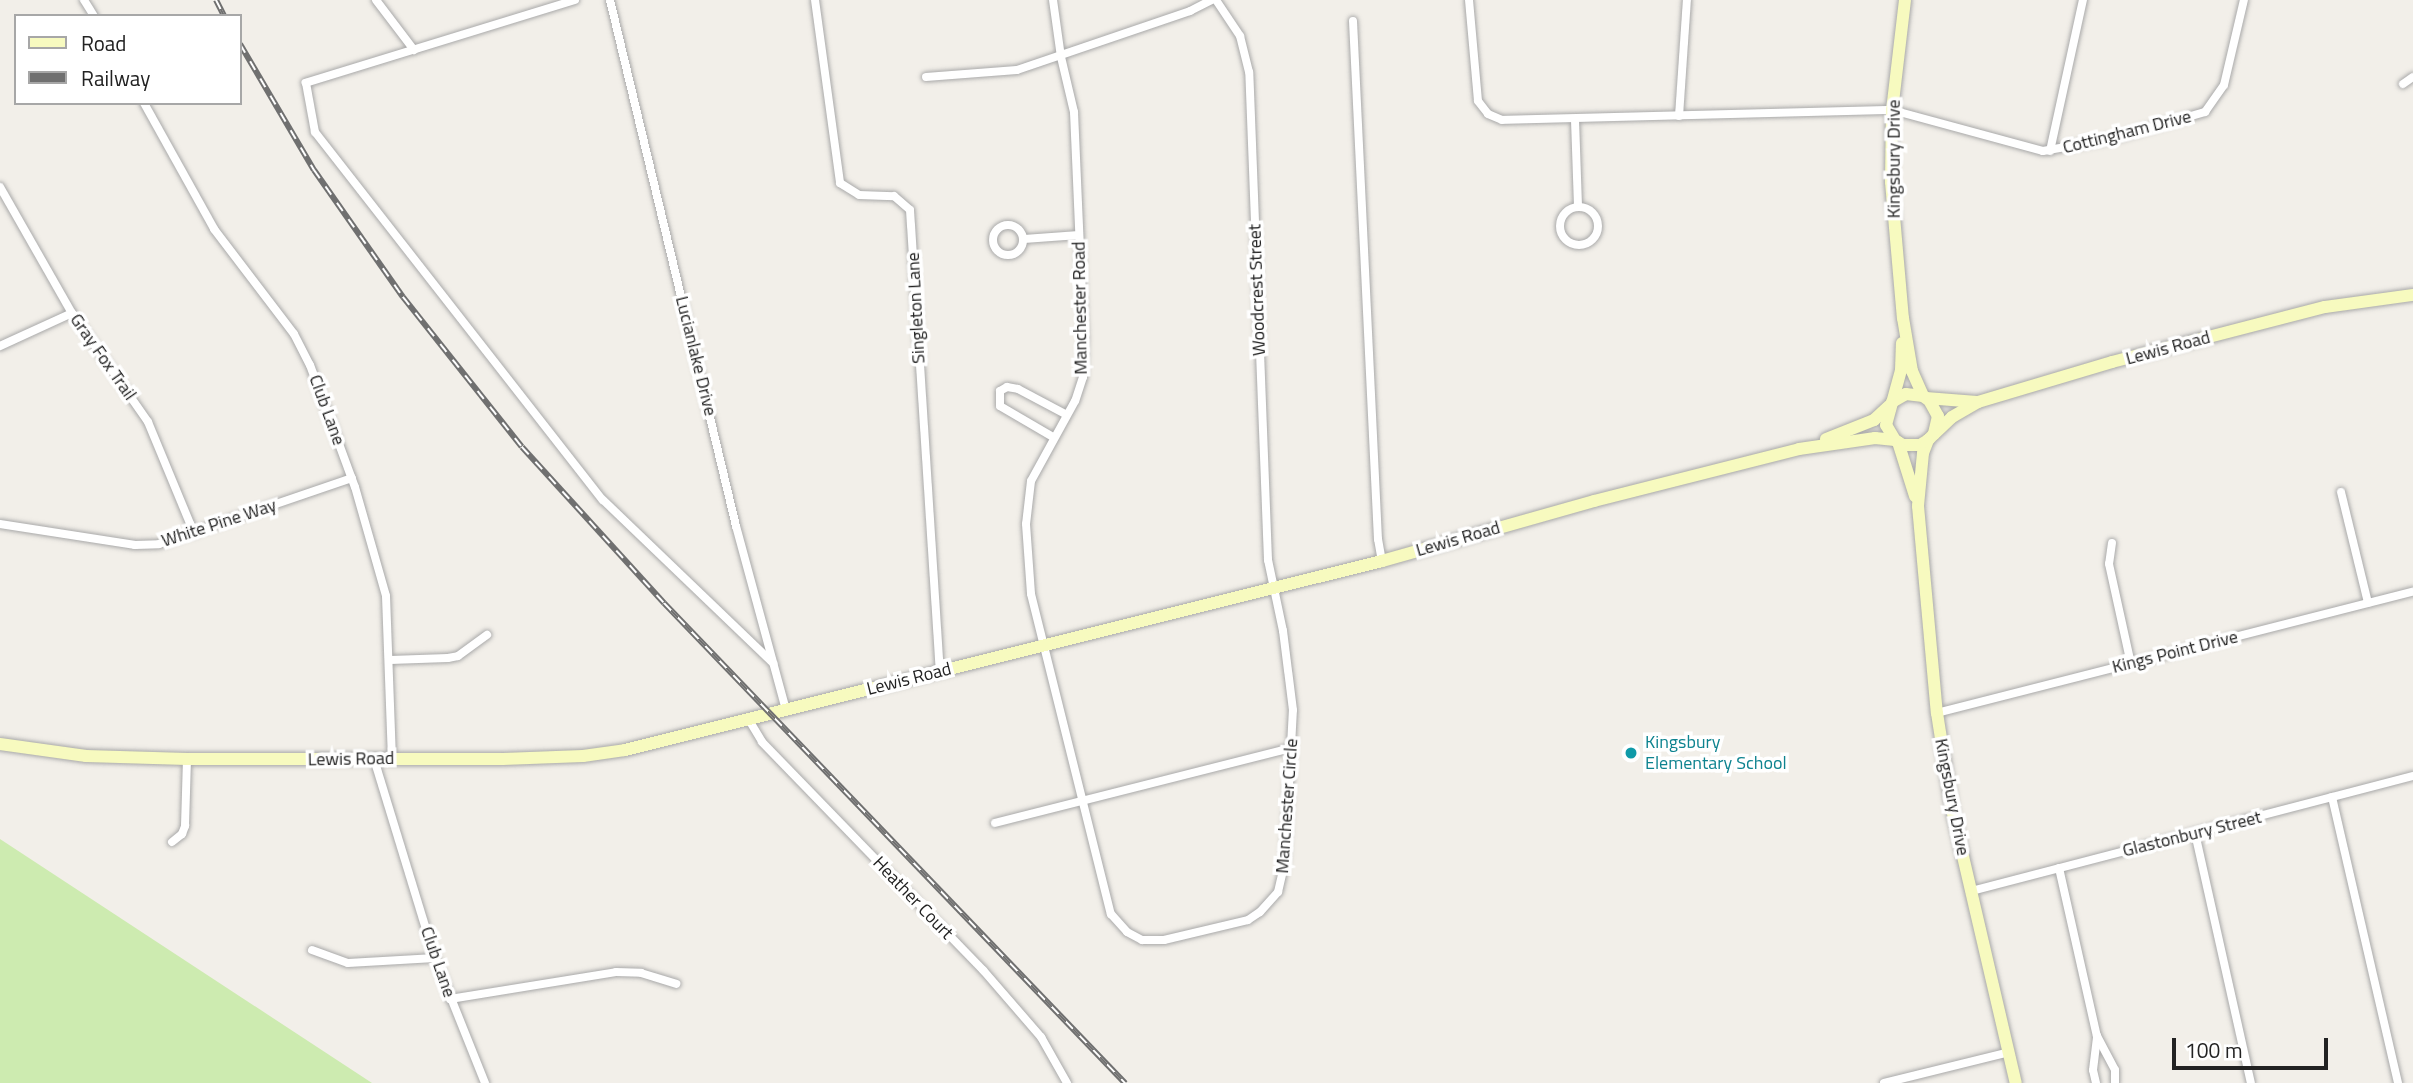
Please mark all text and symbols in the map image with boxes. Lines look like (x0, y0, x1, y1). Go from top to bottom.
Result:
legend (14, 14, 242, 105)
text: Road (81, 27, 126, 59)
text: Railway (81, 62, 150, 94)
street label: Kingsbury Drive (1883, 100, 1905, 218)
street label: Cottingham Drive (2061, 106, 2193, 158)
street label: Woodcrest Street (1244, 224, 1270, 356)
street label: Manchester Road (1068, 241, 1092, 375)
street label: Singleton Lane (902, 252, 930, 364)
street label: Lucianlake Drive (671, 294, 721, 418)
street label: Gray Fox Trail (65, 310, 141, 404)
street label: Lewis Road (2123, 326, 2213, 370)
street label: Club Lane (304, 372, 350, 448)
street label: White Pine Way (159, 494, 279, 552)
street label: Lewis Road (1413, 517, 1503, 561)
street label: Kings Point Drive (2110, 626, 2240, 678)
street label: Lewis Road (864, 658, 954, 700)
place label: Kingsbury Elementary School (1645, 732, 1787, 774)
street label: Kingsbury Drive (1930, 737, 1974, 857)
street label: Manchester Circle (1272, 738, 1302, 874)
marker: Kingsbury Elementary School (1623, 745, 1639, 761)
street label: Lewis Road (308, 747, 394, 771)
street label: Glastonbury Street (2120, 806, 2264, 862)
street label: Heather Court (868, 852, 958, 944)
street label: Club Lane (416, 924, 460, 1000)
scale bar (2175, 1024, 2331, 1068)
text: 100 m (2185, 1034, 2242, 1066)

